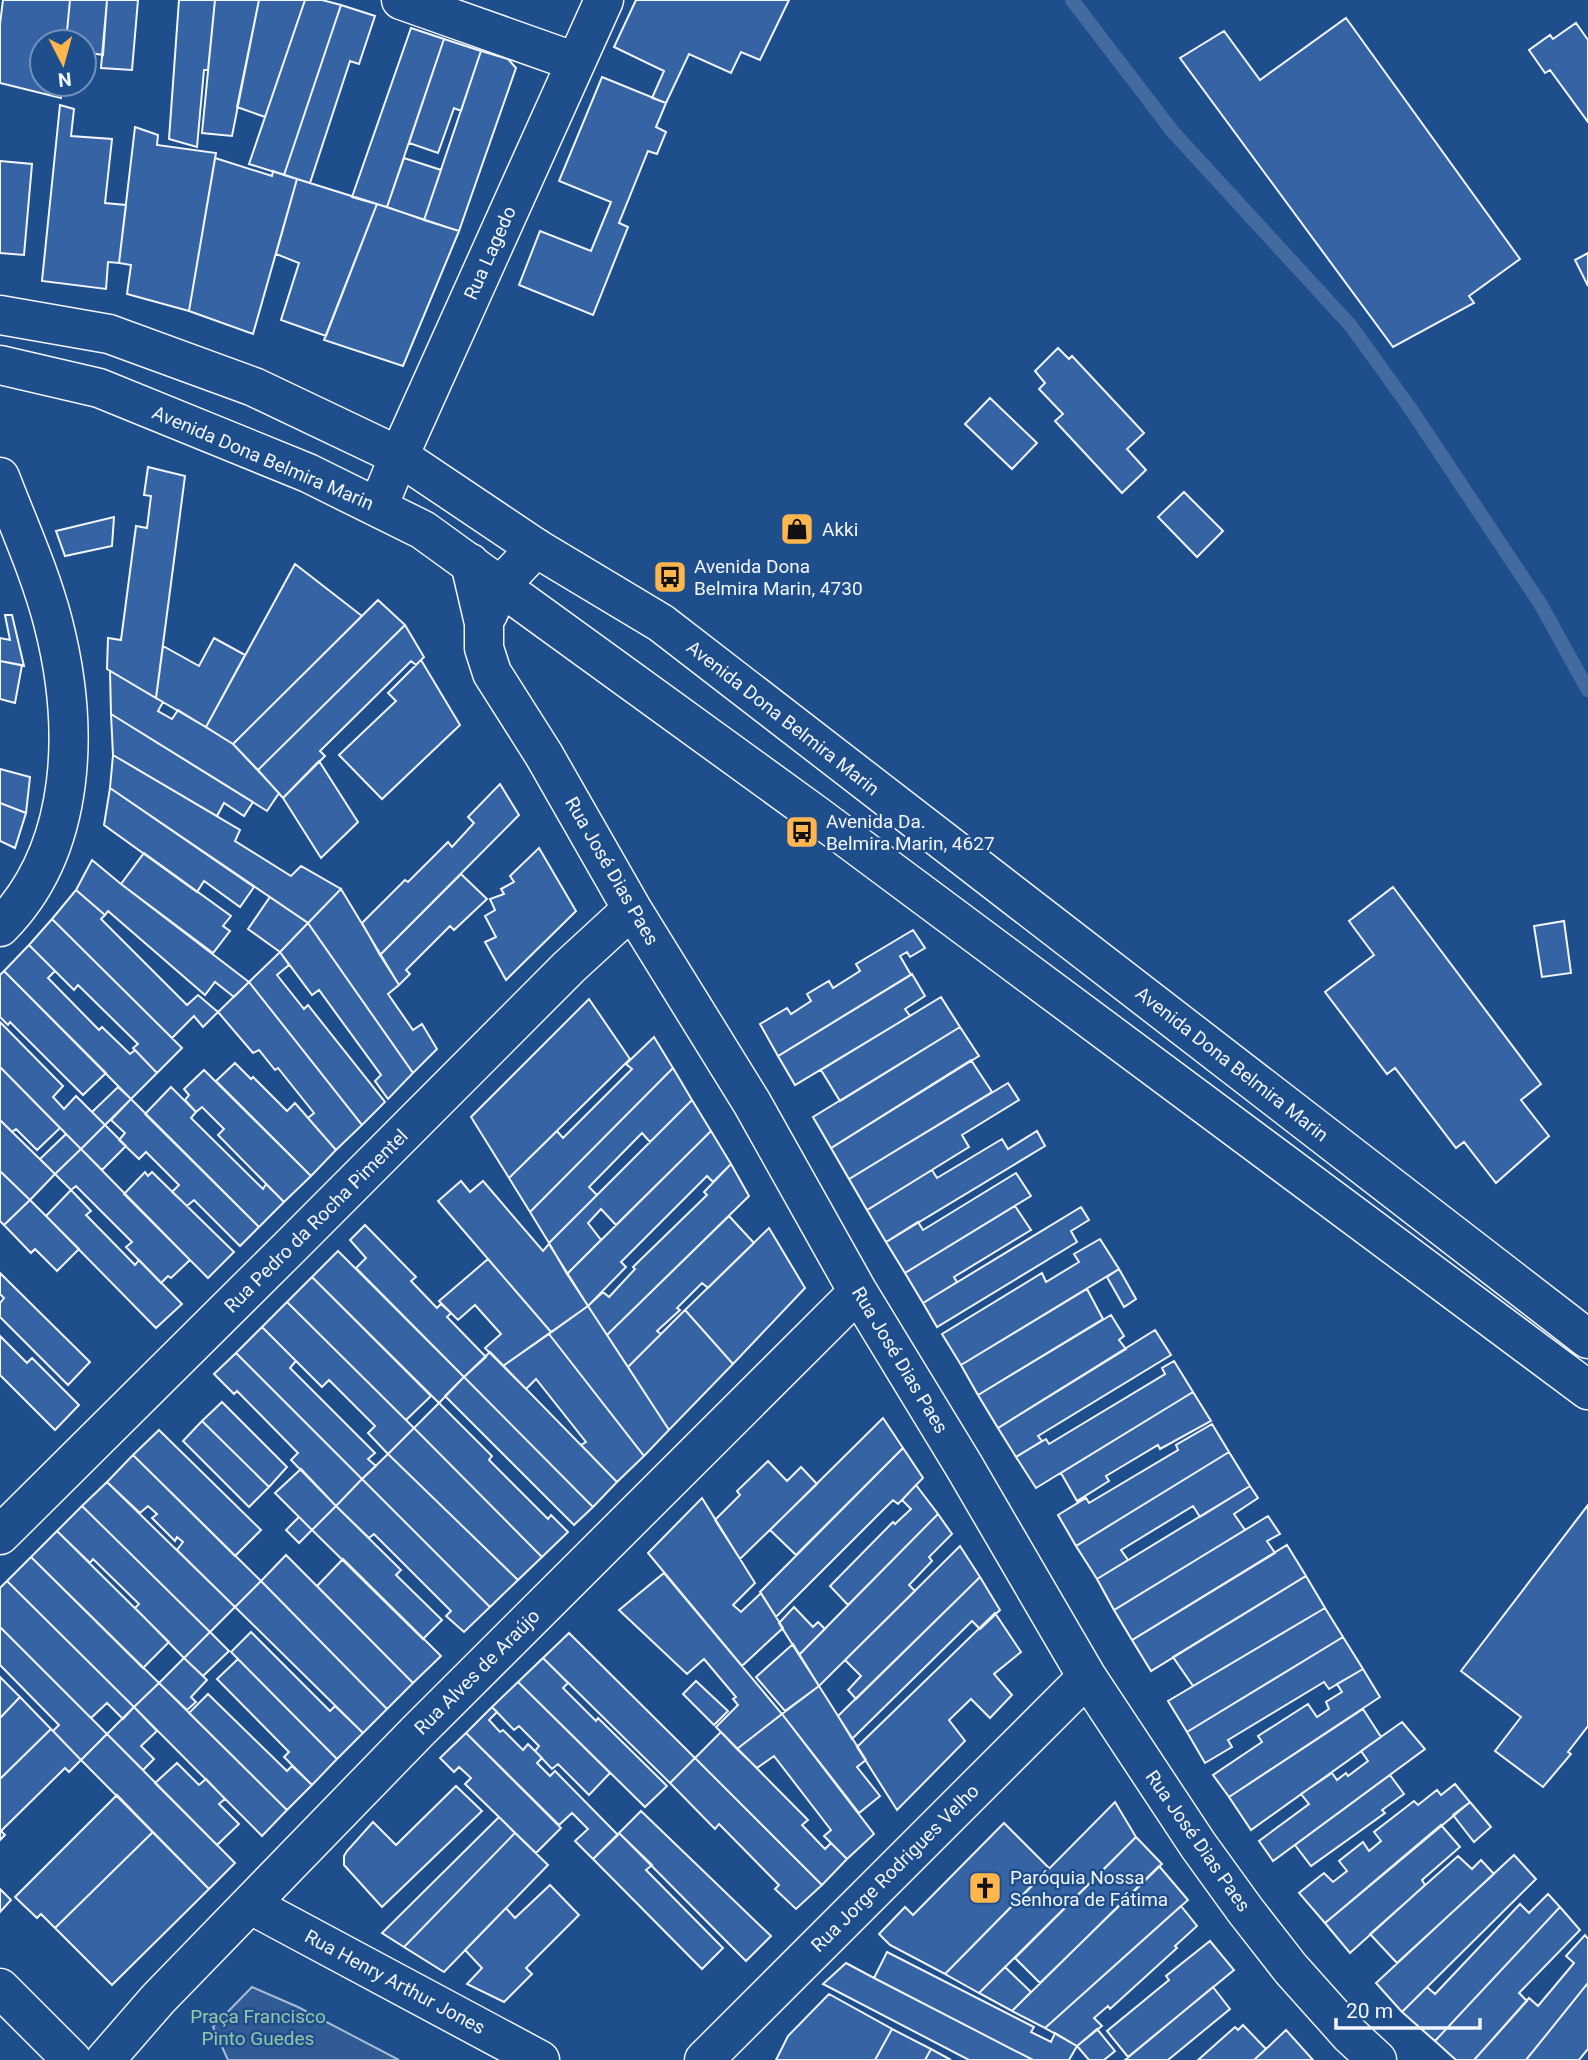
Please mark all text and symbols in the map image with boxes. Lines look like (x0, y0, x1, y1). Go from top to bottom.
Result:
north arrow (28, 28, 98, 98)
text: N (57, 67, 73, 92)
street label: Rua Lagedo (459, 203, 521, 303)
street label: Avenida Dona Belmira Marin (149, 401, 377, 515)
shop icon: Akki (778, 510, 816, 548)
place label: Akki (822, 518, 858, 541)
place label: Avenida Dona Belmira Marin, 4730 (694, 555, 863, 600)
bus stop icon: Avenida Dona Belmira Marin, 4730 (651, 558, 689, 596)
street label: Avenida Dona Belmira Marin (682, 636, 884, 800)
street label: Rua José Dias Paes (560, 793, 664, 949)
place label: Avenida Da. Belmira Marin, 4627 (826, 810, 995, 855)
bus stop icon: Avenida Da. Belmira Marin, 4627 (783, 813, 821, 851)
street label: Avenida Dona Belmira Marin (1131, 982, 1333, 1146)
street label: Rua Pedro da Rocha Pimentel (219, 1124, 413, 1318)
street label: Rua José Dias Paes (847, 1282, 953, 1438)
street label: Rua Alves de Araújo (409, 1604, 545, 1740)
street label: Rua José Dias Paes (1141, 1766, 1255, 1916)
street label: Rua Jorge Rodrigues Velho (806, 1779, 984, 1957)
place label: Paróquia Nossa Senhora de Fátima (1010, 1866, 1168, 1911)
church icon: Paróquia Nossa Senhora de Fátima (966, 1869, 1004, 1907)
street label: Rua Henry Arthur Jones (301, 1925, 489, 2039)
scale bar (1336, 1986, 1480, 2030)
text: 20 m (1346, 1999, 1393, 2023)
park label: Praça Francisco Pinto Guedes (190, 2005, 326, 2050)

